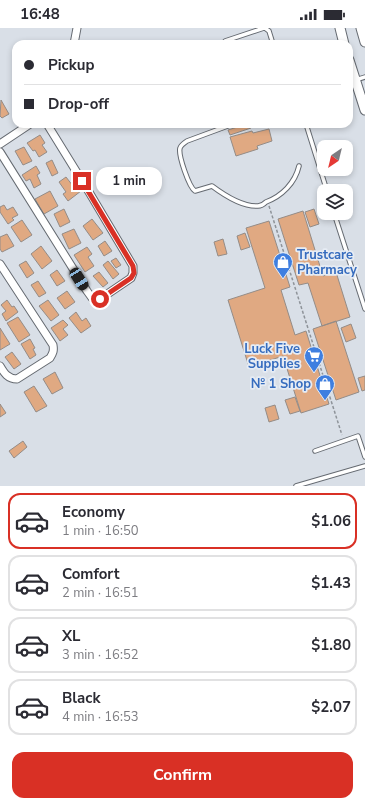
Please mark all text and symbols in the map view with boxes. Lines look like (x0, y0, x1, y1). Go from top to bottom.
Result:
text: 16:48 (20, 4, 60, 24)
text: Pickup (48, 55, 94, 75)
text: Drop-off (48, 94, 109, 114)
north arrow (317, 140, 353, 176)
map controls (317, 140, 353, 220)
callout: 1 min (96, 167, 162, 195)
route end (73, 172, 91, 190)
text: 1 min (112, 172, 146, 190)
button: layers (317, 184, 353, 220)
place label: Trustcare Pharmacy (297, 246, 357, 279)
shop icon: Trustcare Pharmacy (272, 251, 294, 279)
car (68, 266, 90, 292)
route start (91, 290, 109, 308)
place label: Luck Five Supplies (244, 340, 300, 373)
supermarket icon: Luck Five Supplies (303, 345, 325, 373)
shop icon: № 1 Shop (314, 373, 336, 401)
place label: № 1 Shop (251, 375, 311, 393)
text: Economy (62, 502, 125, 522)
icon: car (14, 503, 50, 539)
text: $1.06 (311, 511, 351, 531)
text: 1 min · 16:50 (62, 522, 138, 540)
text: Comfort (62, 564, 119, 584)
icon: car (14, 565, 50, 601)
text: $1.43 (311, 573, 351, 593)
text: 2 min · 16:51 (62, 584, 138, 602)
text: XL (62, 626, 81, 646)
icon: car (14, 627, 50, 663)
text: $1.80 (311, 635, 351, 655)
text: 3 min · 16:52 (62, 646, 138, 664)
text: Black (62, 688, 100, 708)
icon: car (14, 689, 50, 725)
text: $2.07 (311, 697, 351, 717)
text: 4 min · 16:53 (62, 708, 138, 726)
button: Confirm (12, 752, 353, 798)

